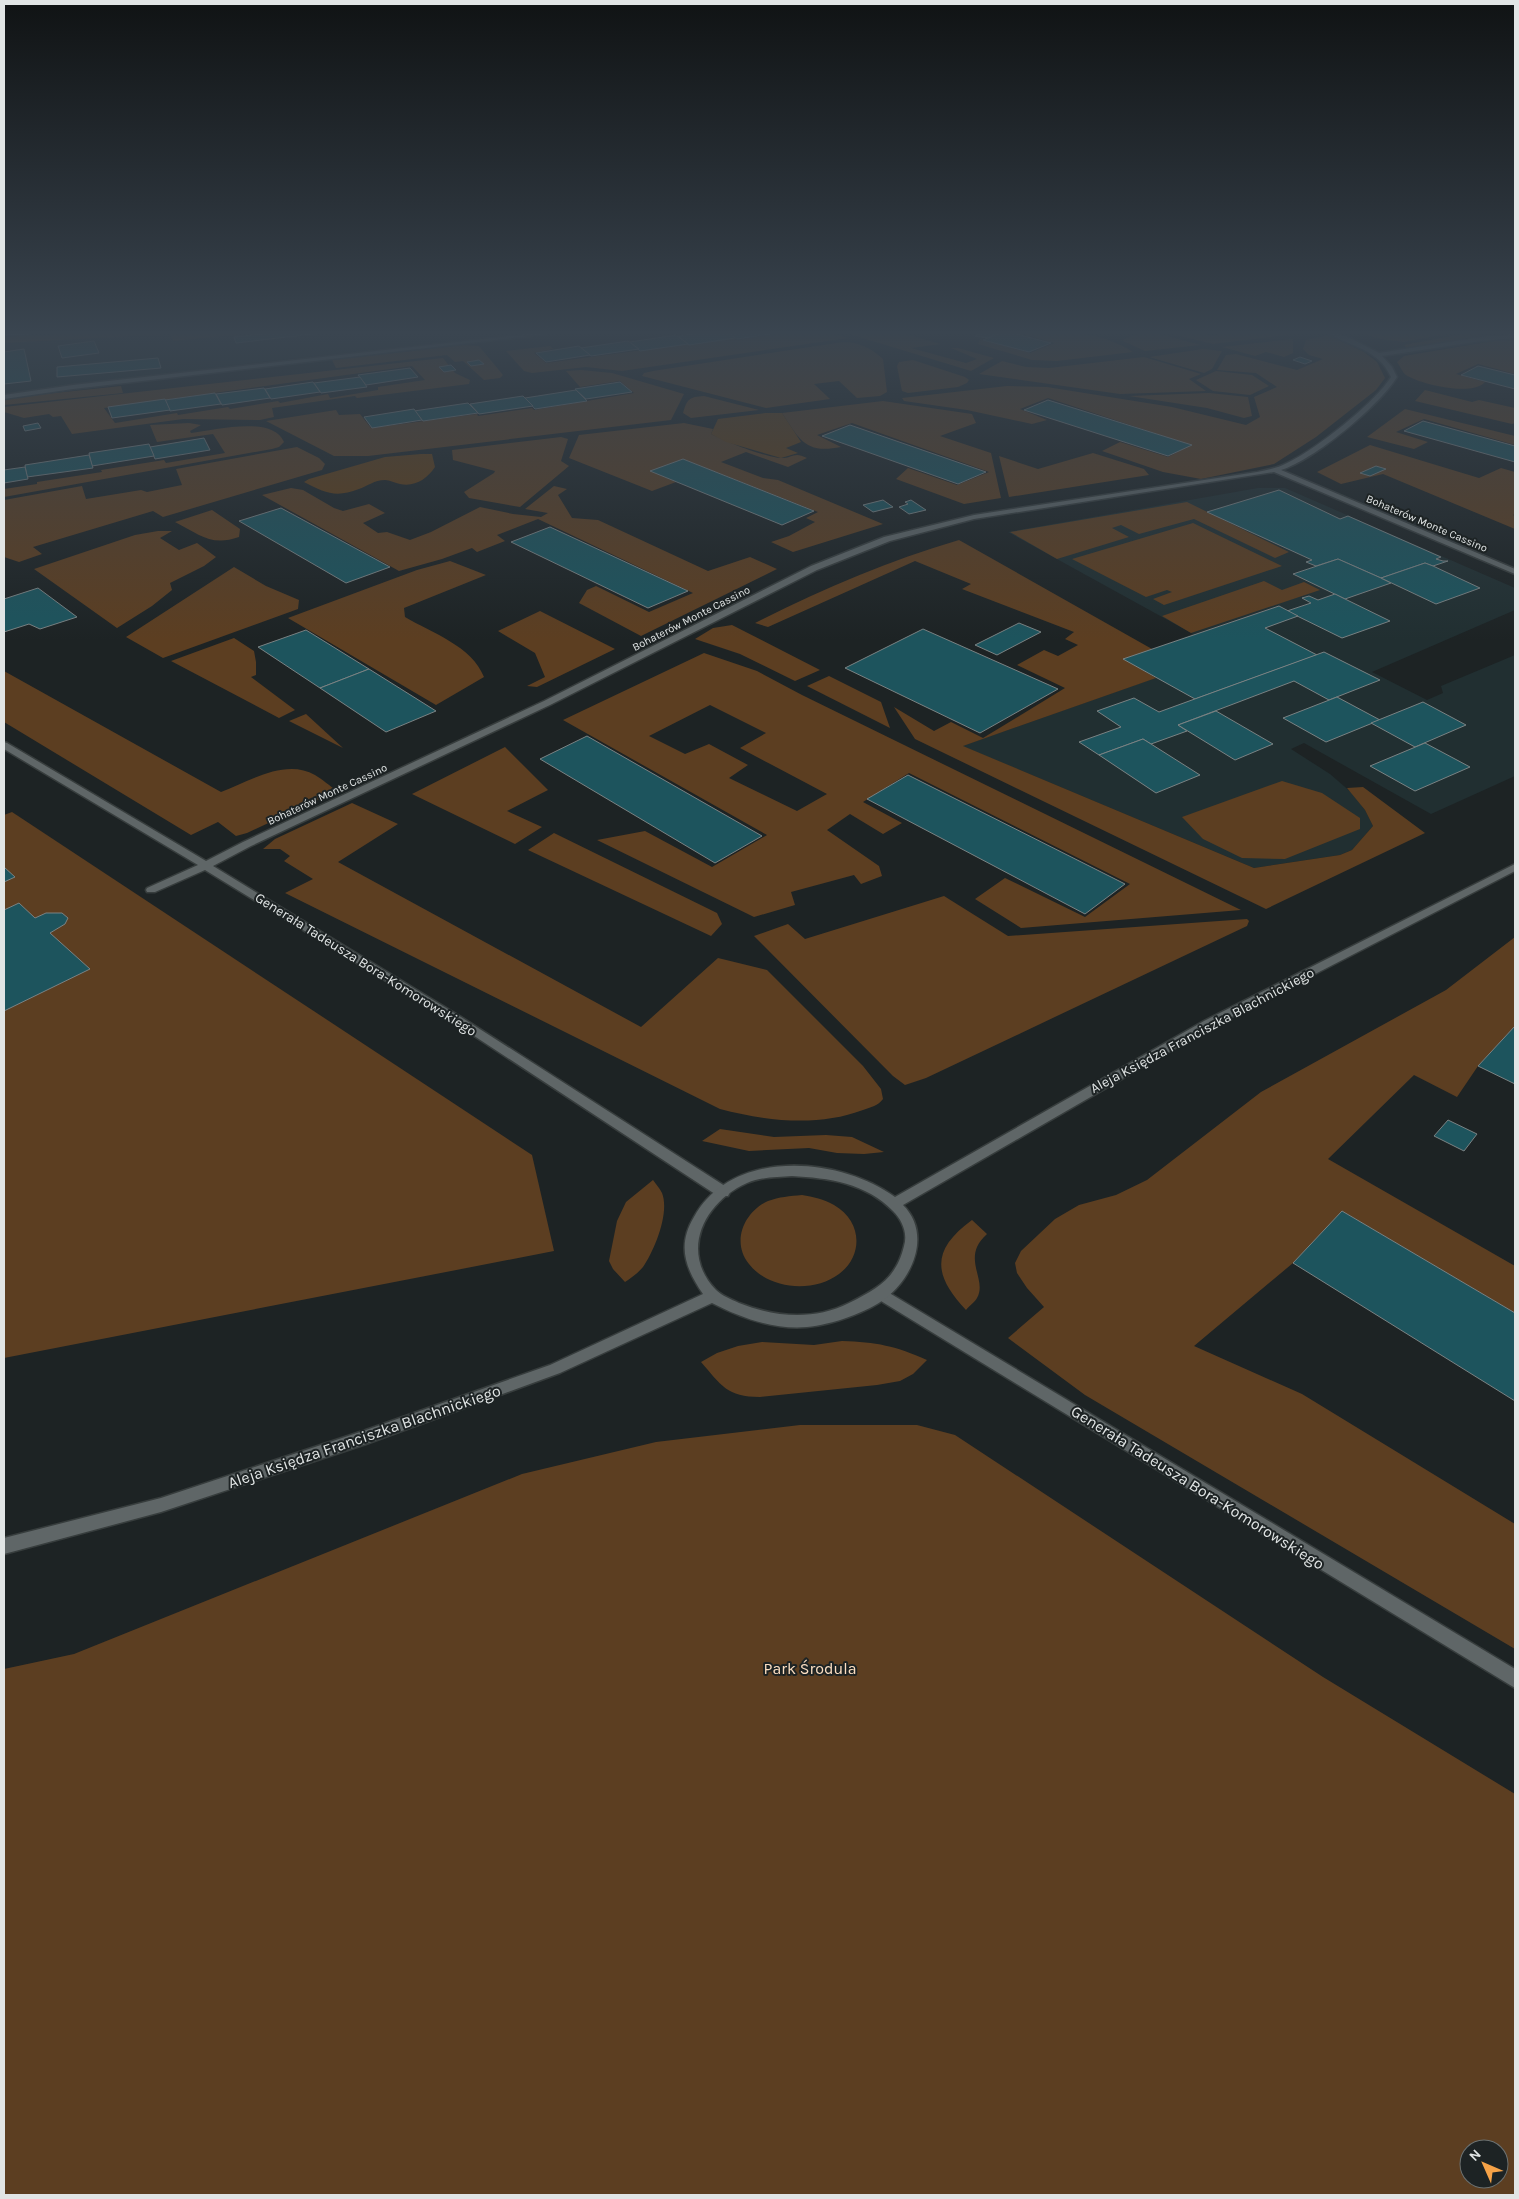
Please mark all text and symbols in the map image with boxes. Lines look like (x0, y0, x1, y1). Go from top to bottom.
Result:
street label: Bohaterów Monte Cassino (1364, 492, 1489, 555)
street label: Bohaterów Monte Cassino (630, 583, 752, 654)
street label: Bohaterów Monte Cassino (265, 761, 389, 828)
street label: Generała Tadeusza Bora-Komorowskiego (252, 889, 480, 1040)
street label: Aleja Księdza Franciszka Blachnickiego (1087, 964, 1317, 1097)
street label: Aleja Księdza Franciszka Blachnickiego (225, 1381, 503, 1492)
street label: Generała Tadeusza Bora-Komorowskiego (1068, 1401, 1328, 1574)
park label: Park Środula (764, 1659, 856, 1678)
north arrow (1459, 2139, 1509, 2189)
text: N (1466, 2146, 1485, 2165)

